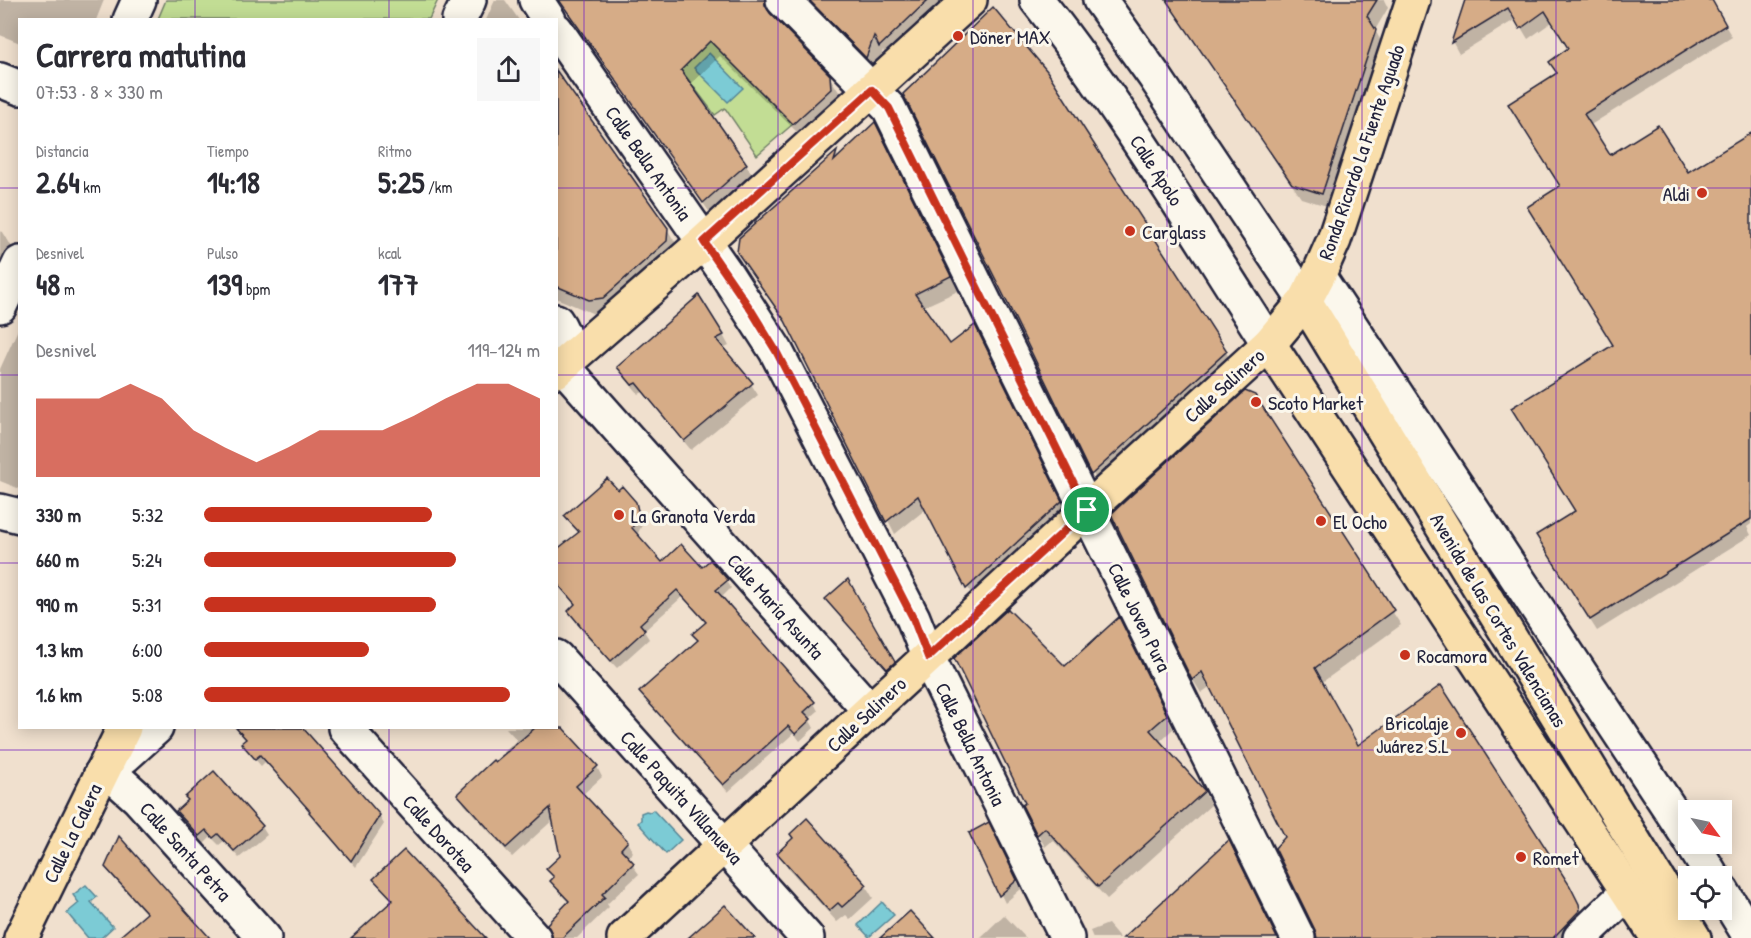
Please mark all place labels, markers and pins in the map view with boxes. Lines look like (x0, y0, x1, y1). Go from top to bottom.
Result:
place label: Döner MAX (970, 23, 1051, 50)
marker: Döner MAX (951, 29, 965, 43)
place label: Aldi (1663, 180, 1690, 207)
marker: Aldi (1695, 186, 1709, 200)
place label: Carglass (1142, 218, 1206, 245)
marker: Carglass (1123, 224, 1137, 238)
place label: Scoto Market (1268, 389, 1364, 416)
marker: Scoto Market (1249, 395, 1263, 409)
pin (1061, 484, 1112, 535)
place label: La Granota Verda (631, 502, 755, 529)
marker: La Granota Verda (612, 508, 626, 522)
place label: El Ocho (1333, 508, 1387, 535)
marker: El Ocho (1314, 514, 1328, 528)
place label: Rocamora (1417, 642, 1487, 669)
marker: Rocamora (1398, 648, 1412, 662)
place label: Bricolaje Juárez S.L (1376, 709, 1449, 759)
marker: Bricolaje Juárez S.L (1454, 726, 1468, 740)
place label: Romet (1533, 844, 1580, 871)
marker: Romet (1514, 850, 1528, 864)

